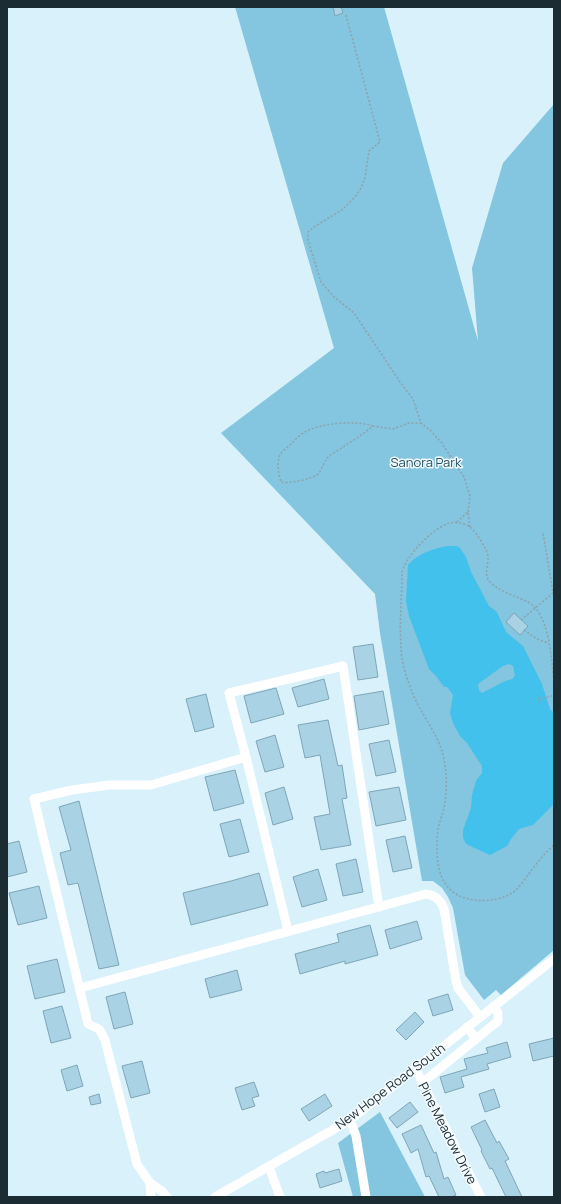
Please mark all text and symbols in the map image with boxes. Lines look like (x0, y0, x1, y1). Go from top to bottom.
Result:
park label: Sanora Park (391, 453, 462, 471)
street label: New Hope Road South (331, 1039, 449, 1133)
street label: Pine Meadow Drive (414, 1079, 482, 1188)

